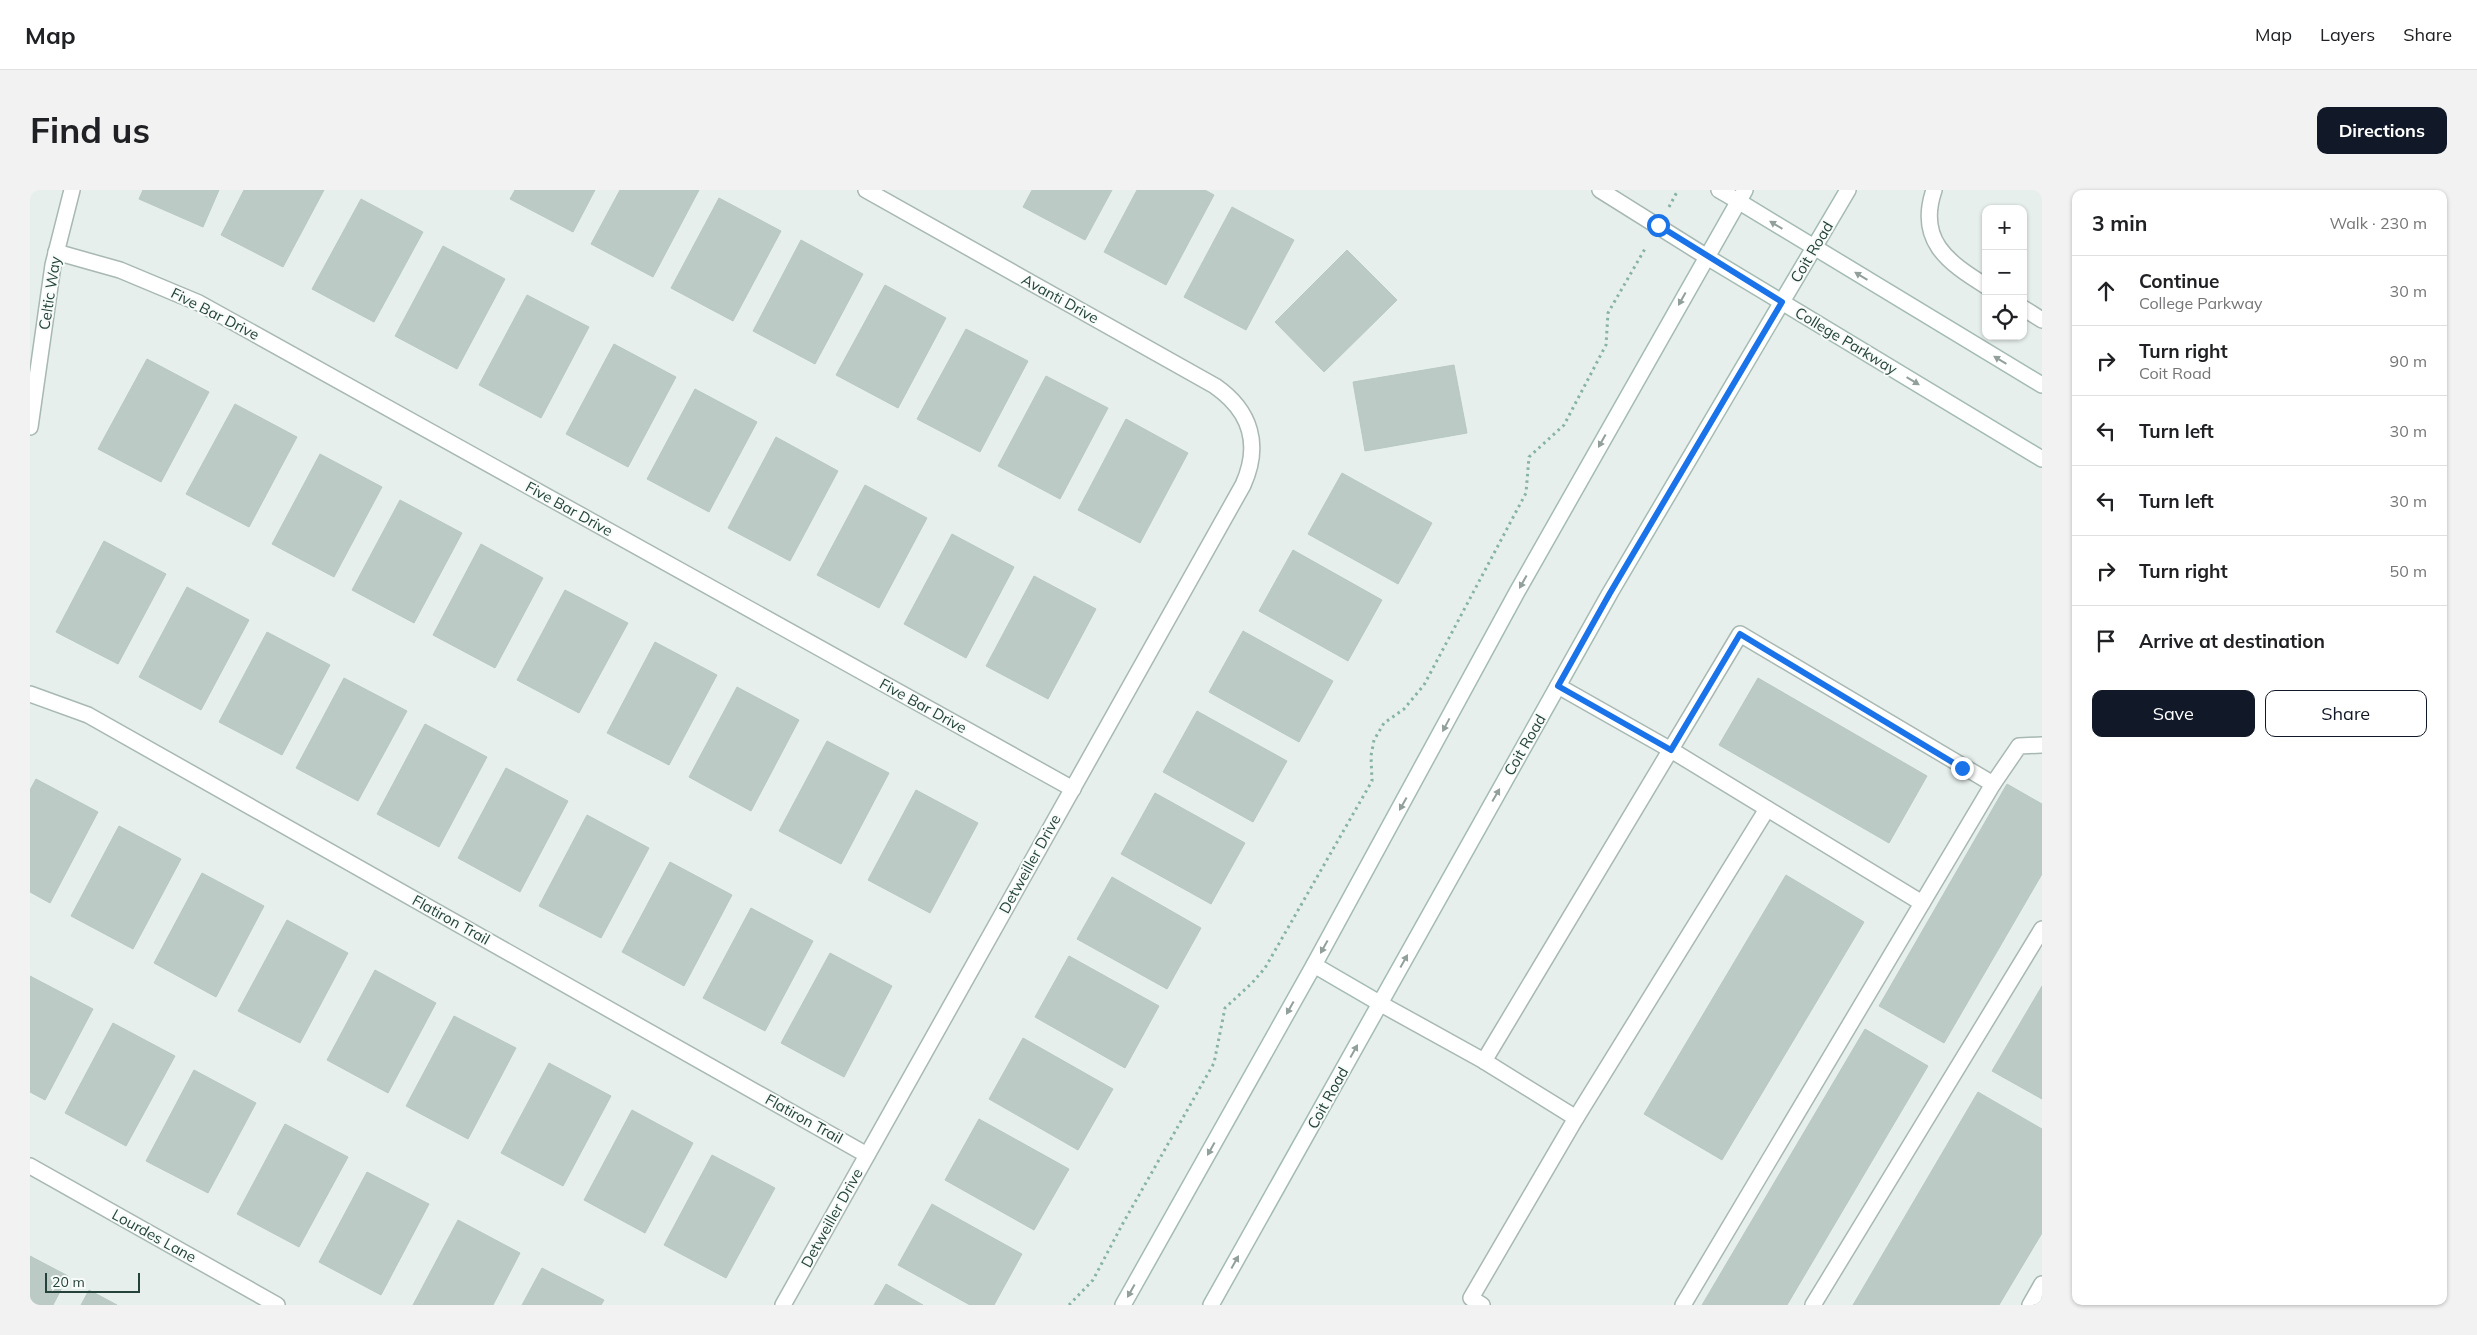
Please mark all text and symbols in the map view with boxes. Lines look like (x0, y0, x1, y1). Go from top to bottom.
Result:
text: Map (25, 20, 76, 50)
text: Map (2255, 23, 2292, 46)
text: Layers (2320, 23, 2375, 46)
text: Share (2403, 23, 2452, 46)
button: Directions (2317, 107, 2447, 154)
text: Find us (30, 108, 150, 152)
map controls (1982, 205, 2027, 340)
button: + (1982, 205, 2027, 250)
text: 3 min (2092, 210, 2147, 236)
text: Walk · 230 m (2329, 213, 2427, 233)
route start (1647, 214, 1670, 237)
street label: Coit Road (1786, 218, 1837, 286)
one-way arrow (1770, 220, 1783, 229)
button: − (1982, 250, 2027, 295)
street label: Celtic Way (34, 255, 65, 331)
text: Continue (2139, 269, 2219, 293)
street label: Avanti Drive (1018, 270, 1102, 328)
one-way arrow (1855, 271, 1868, 280)
icon: ahead (2092, 277, 2120, 305)
text: 30 m (2390, 281, 2427, 301)
street label: Five Bar Drive (168, 283, 263, 344)
one-way arrow (1678, 292, 1687, 306)
text: College Parkway (2139, 293, 2263, 313)
button: locate (1982, 295, 2027, 340)
street label: College Parkway (1792, 303, 1901, 379)
text: Turn right (2139, 339, 2228, 363)
icon: right (2092, 347, 2120, 375)
text: 90 m (2390, 351, 2427, 371)
one-way arrow (1994, 355, 2007, 364)
text: Coit Road (2139, 363, 2211, 383)
one-way arrow (1907, 377, 1920, 386)
icon: left (2092, 417, 2120, 445)
text: Turn left (2139, 419, 2214, 443)
text: 30 m (2390, 421, 2427, 441)
one-way arrow (1598, 434, 1607, 447)
street label: Five Bar Drive (522, 477, 616, 540)
icon: left (2092, 487, 2120, 515)
text: Turn left (2139, 489, 2214, 513)
text: 30 m (2390, 491, 2427, 511)
icon: right (2092, 557, 2120, 585)
text: Turn right (2139, 559, 2228, 583)
text: 50 m (2390, 561, 2427, 581)
one-way arrow (1518, 575, 1527, 589)
icon: arrive (2092, 627, 2120, 655)
text: Arrive at destination (2139, 629, 2325, 653)
street label: Five Bar Drive (876, 674, 970, 737)
button: Save (2092, 690, 2255, 737)
button: Share (2265, 690, 2427, 737)
street label: Coit Road (1499, 711, 1550, 779)
one-way arrow (1442, 718, 1450, 733)
route end (1951, 757, 1974, 780)
one-way arrow (1492, 788, 1500, 803)
one-way arrow (1398, 798, 1407, 811)
street label: Detweiller Drive (995, 811, 1065, 917)
street label: Flatiron Trail (409, 890, 493, 949)
one-way arrow (1320, 939, 1328, 954)
one-way arrow (1400, 954, 1408, 968)
one-way arrow (1286, 1000, 1294, 1015)
one-way arrow (1350, 1043, 1358, 1058)
street label: Coit Road (1303, 1063, 1352, 1132)
street label: Flatiron Trail (762, 1089, 846, 1148)
one-way arrow (1206, 1143, 1215, 1156)
street label: Detweiller Drive (797, 1165, 867, 1271)
street label: Lourdes Lane (109, 1205, 200, 1266)
one-way arrow (1231, 1256, 1240, 1269)
scale bar (45, 1270, 140, 1293)
text: 20 m (52, 1273, 85, 1291)
one-way arrow (1127, 1284, 1135, 1298)

